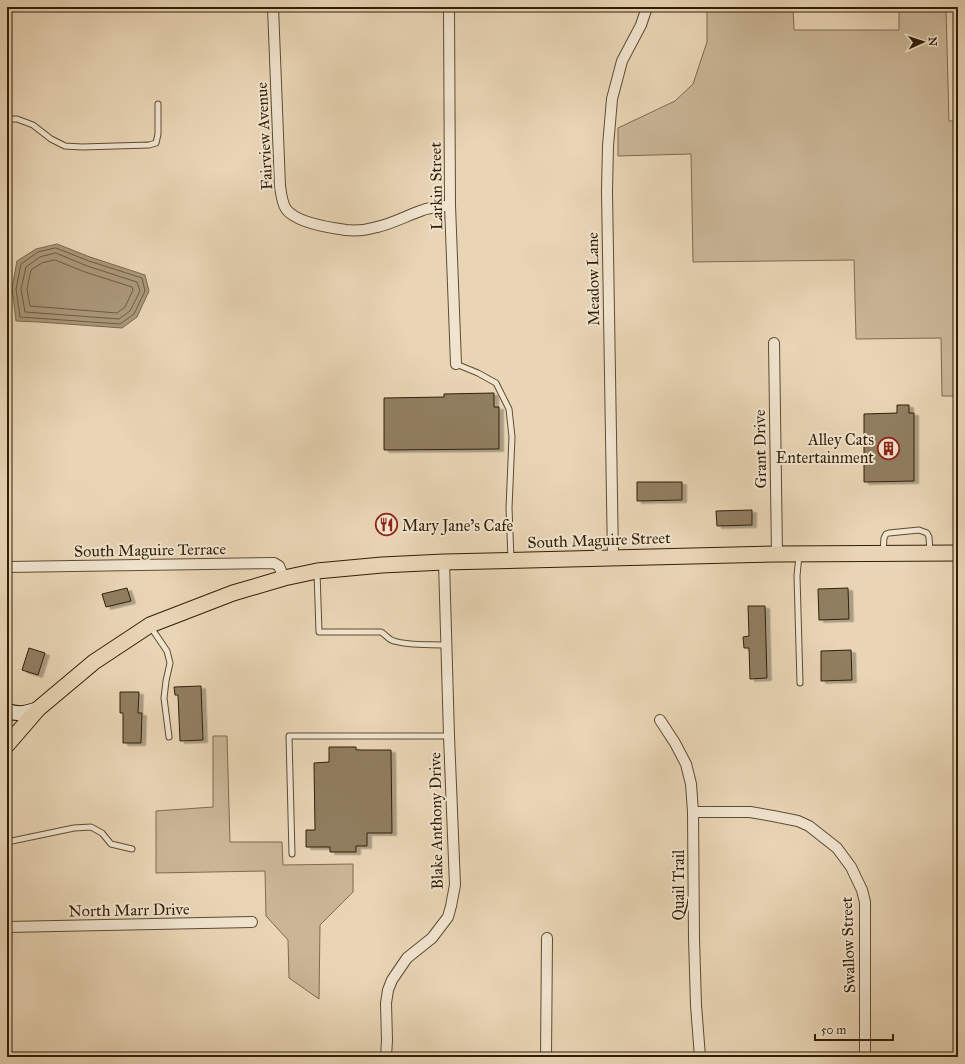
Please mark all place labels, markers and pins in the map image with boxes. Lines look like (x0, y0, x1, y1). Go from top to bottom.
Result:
place label: Alley Cats Entertainment (776, 430, 874, 467)
building icon: Alley Cats Entertainment (876, 435, 902, 461)
restaurant icon: Mary Jane's Cafe (374, 512, 400, 538)
place label: Mary Jane's Cafe (402, 516, 513, 536)

